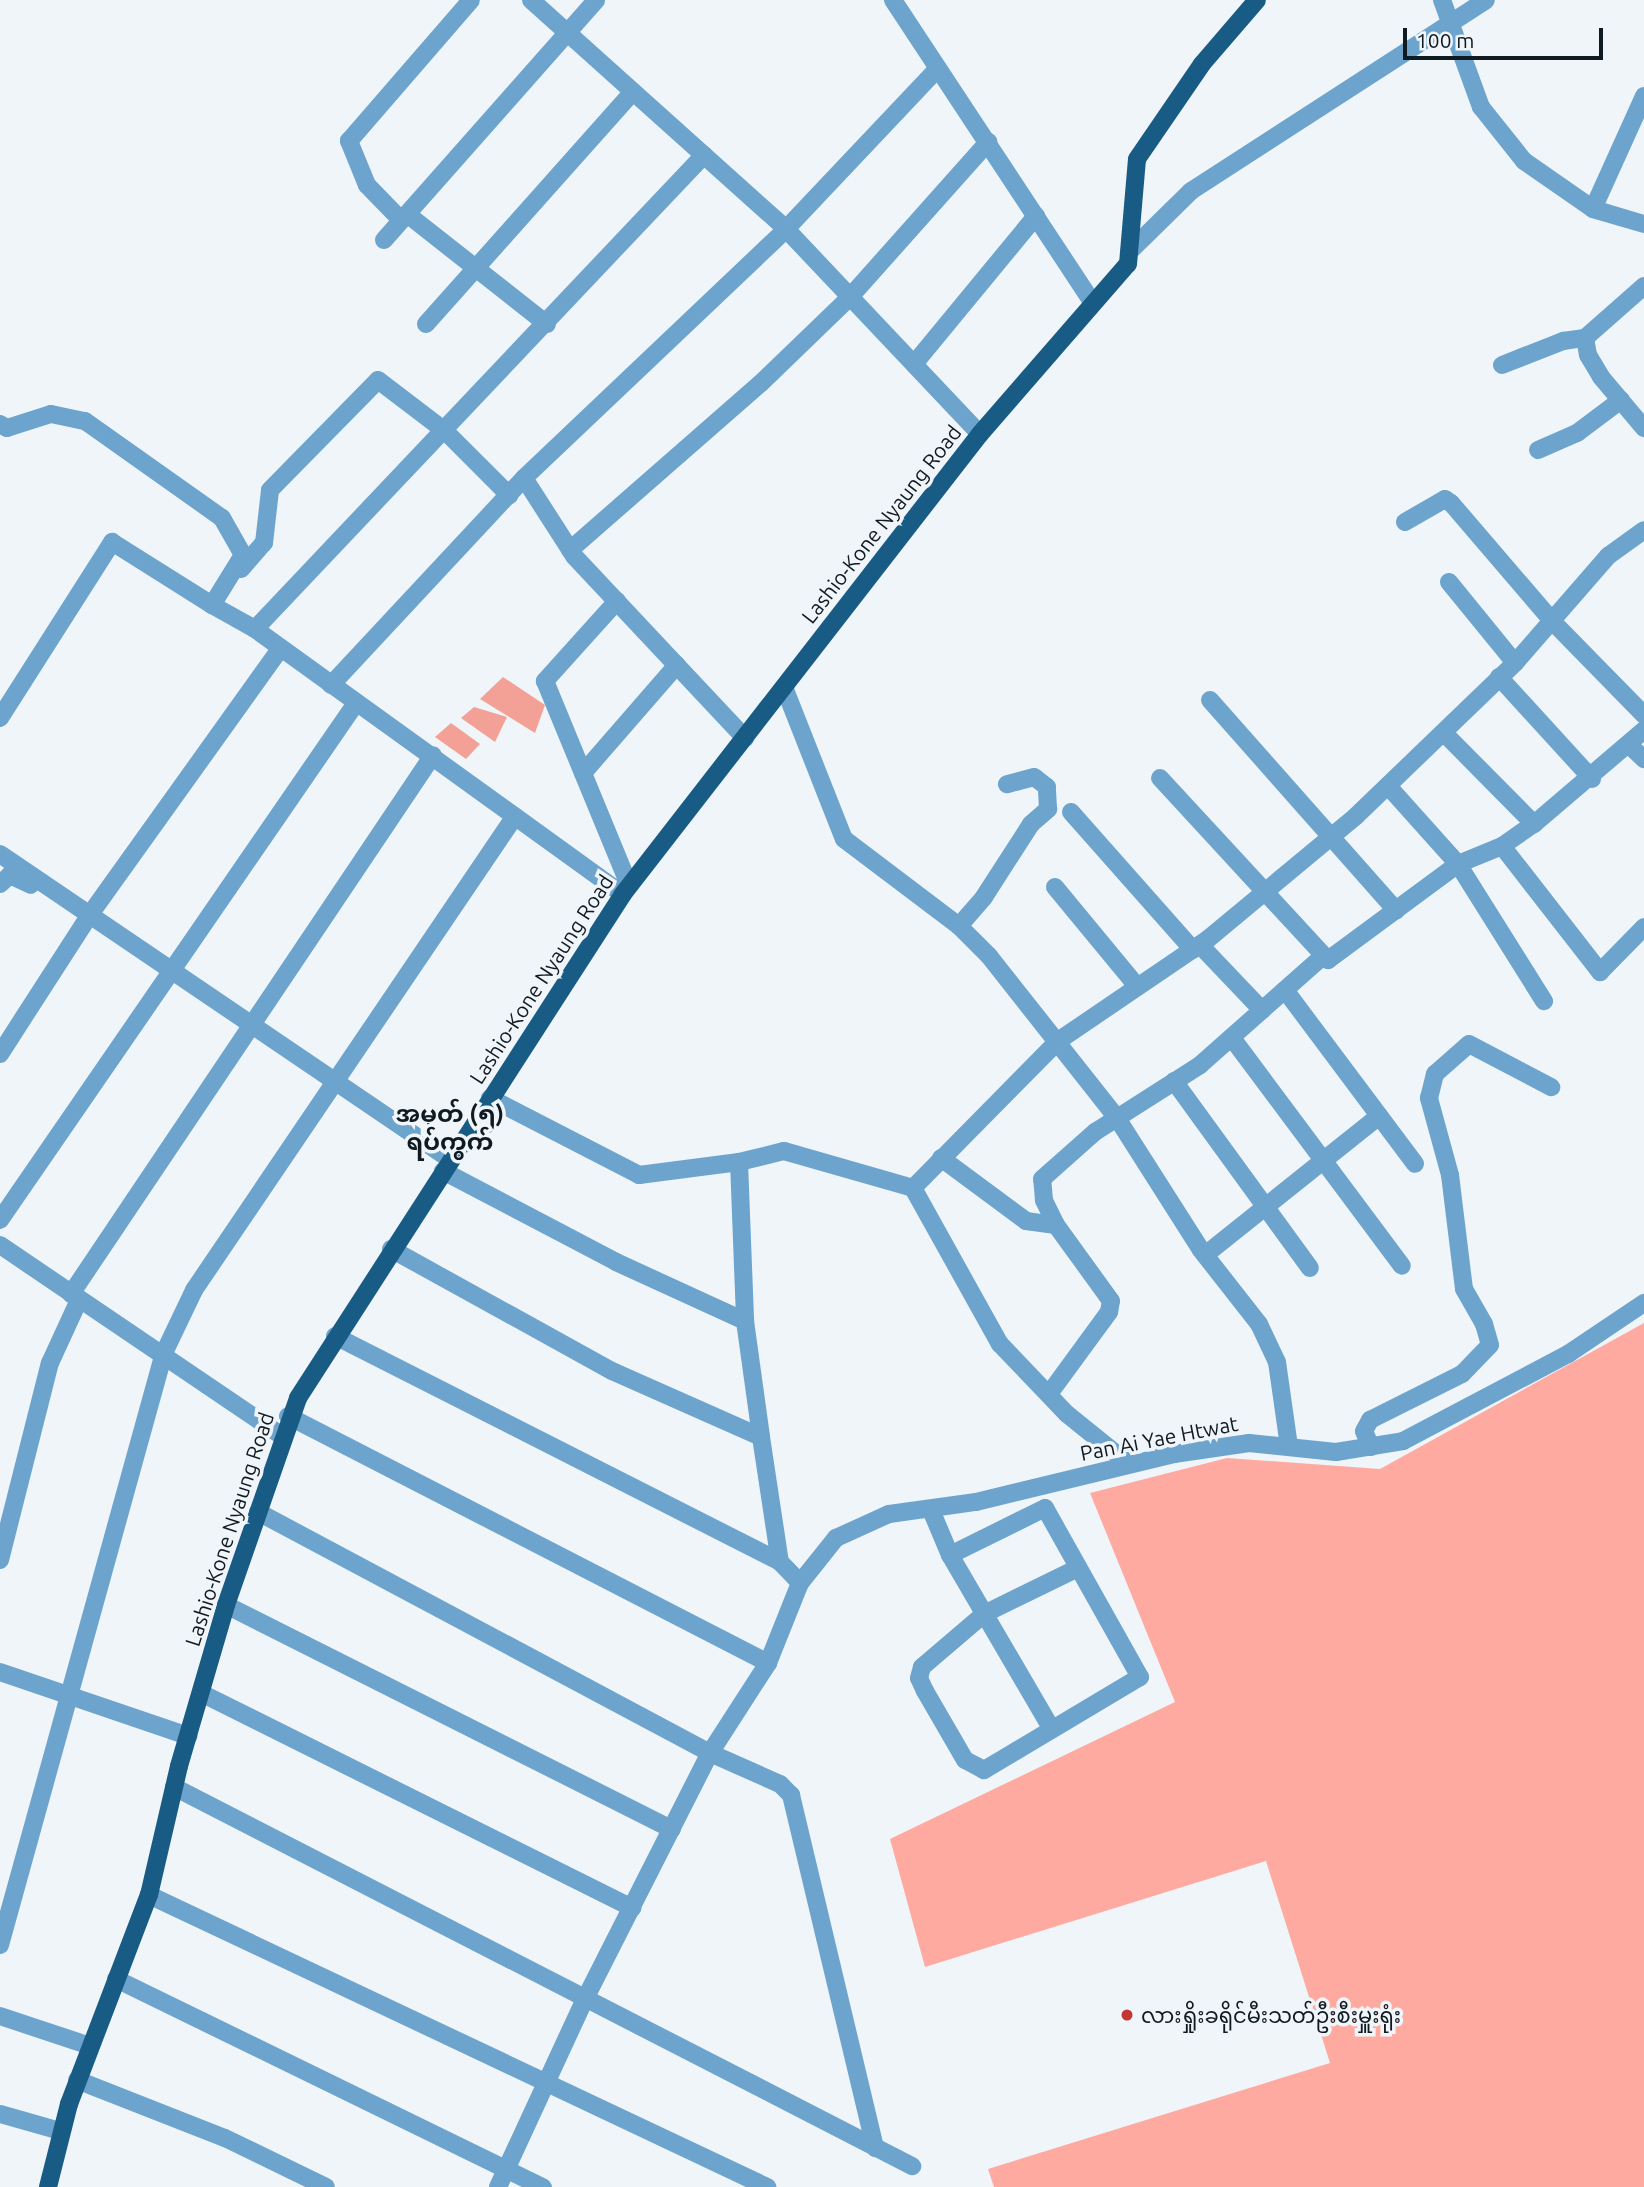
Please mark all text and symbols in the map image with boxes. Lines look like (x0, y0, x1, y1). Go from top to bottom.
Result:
scale bar (1406, 14, 1606, 58)
text: 100 m (1416, 28, 1474, 52)
street label: Lashio-Kone Nyaung Road (796, 420, 966, 628)
street label: Lashio-Kone Nyaung Road (464, 870, 618, 1088)
district label: အမှတ် (၅) ရပ်ကွက် (396, 1100, 504, 1156)
street label: Lashio-Kone Nyaung Road (179, 1409, 279, 1649)
street label: Pan Ai Yae Htwat (1078, 1410, 1240, 1466)
place label: လားရှိုးခရိုင်မီးသတ်ဦးစီးမှူးရုံး (1141, 2002, 1401, 2028)
marker: လားရှိုးခရိုင်မီးသတ်ဦးစီးမှူးရုံး (1119, 2007, 1135, 2023)

